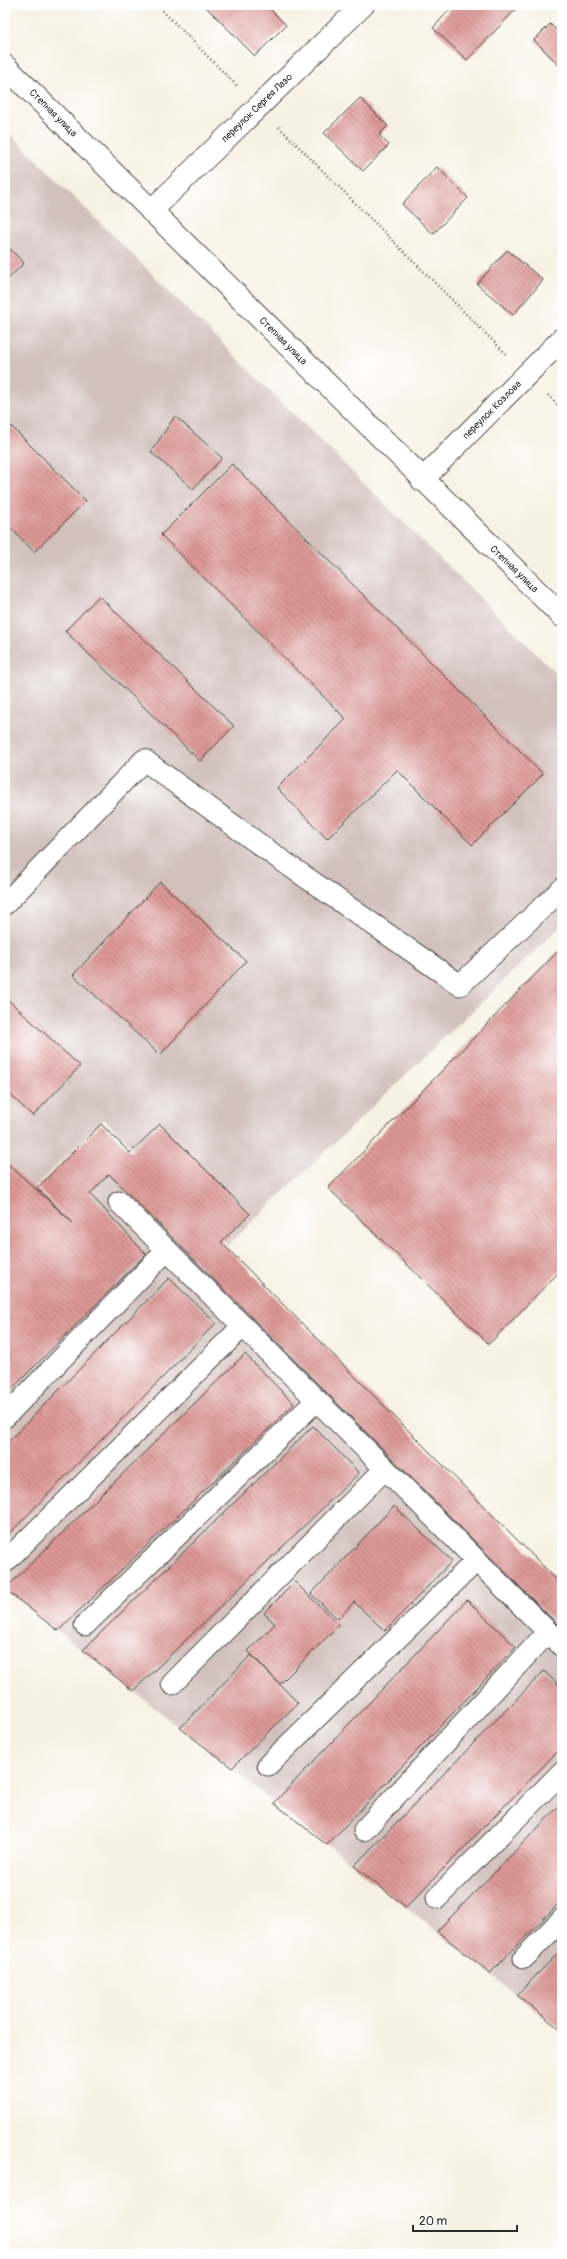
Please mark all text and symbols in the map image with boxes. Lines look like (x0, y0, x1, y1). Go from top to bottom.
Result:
street label: переулок Сергея Лазо (219, 71, 295, 145)
street label: Степная улица (27, 87, 80, 140)
street label: Степная улица (257, 315, 310, 368)
street label: переулок Козлова (460, 378, 524, 442)
street label: Степная улица (487, 543, 541, 595)
scale bar (413, 2207, 517, 2233)
text: 20 m (419, 2214, 448, 2229)

